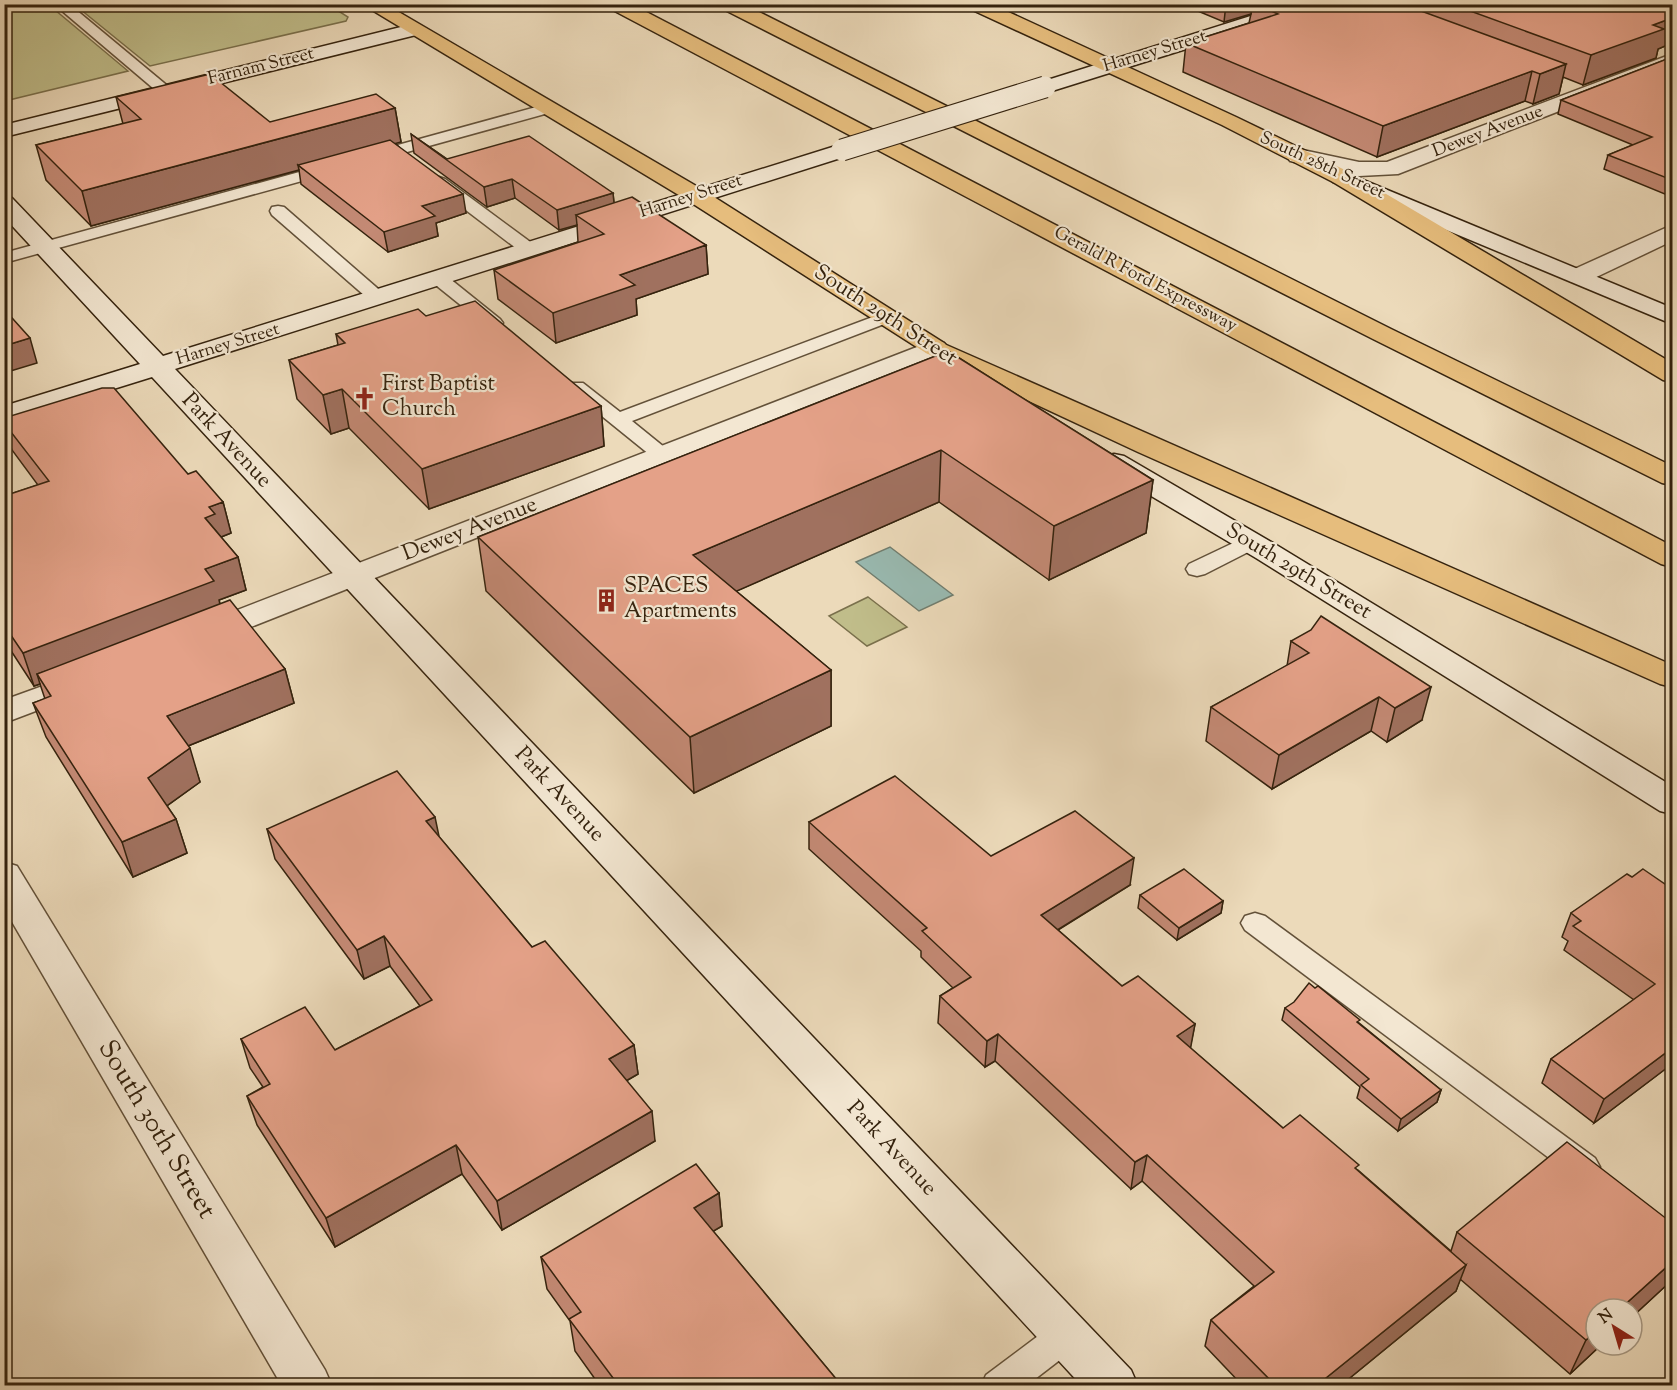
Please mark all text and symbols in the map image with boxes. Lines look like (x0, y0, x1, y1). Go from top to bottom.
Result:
street label: Harney Street (1100, 24, 1210, 80)
street label: Farnam Street (205, 41, 317, 93)
street label: Dewey Avenue (1429, 99, 1547, 165)
street label: South 28th Street (1255, 125, 1389, 207)
street label: Harney Street (636, 168, 746, 226)
street label: Gerald R Ford Expressway (1049, 221, 1241, 339)
street label: South 29th Street (807, 257, 964, 375)
street label: Harney Street (173, 317, 283, 373)
place label: First Baptist Church (382, 369, 495, 426)
church icon: First Baptist Church (351, 385, 377, 411)
street label: Park Avenue (173, 386, 279, 496)
street label: Dewey Avenue (398, 490, 542, 570)
street label: South 29th Street (1219, 516, 1378, 629)
place label: SPACES Apartments (624, 571, 737, 628)
building icon: SPACES Apartments (593, 587, 619, 613)
street label: Park Avenue (506, 740, 612, 850)
street label: South 30th Street (87, 1033, 225, 1227)
street label: Park Avenue (838, 1094, 944, 1204)
north arrow (1584, 1297, 1644, 1357)
text: N (1594, 1304, 1619, 1330)

